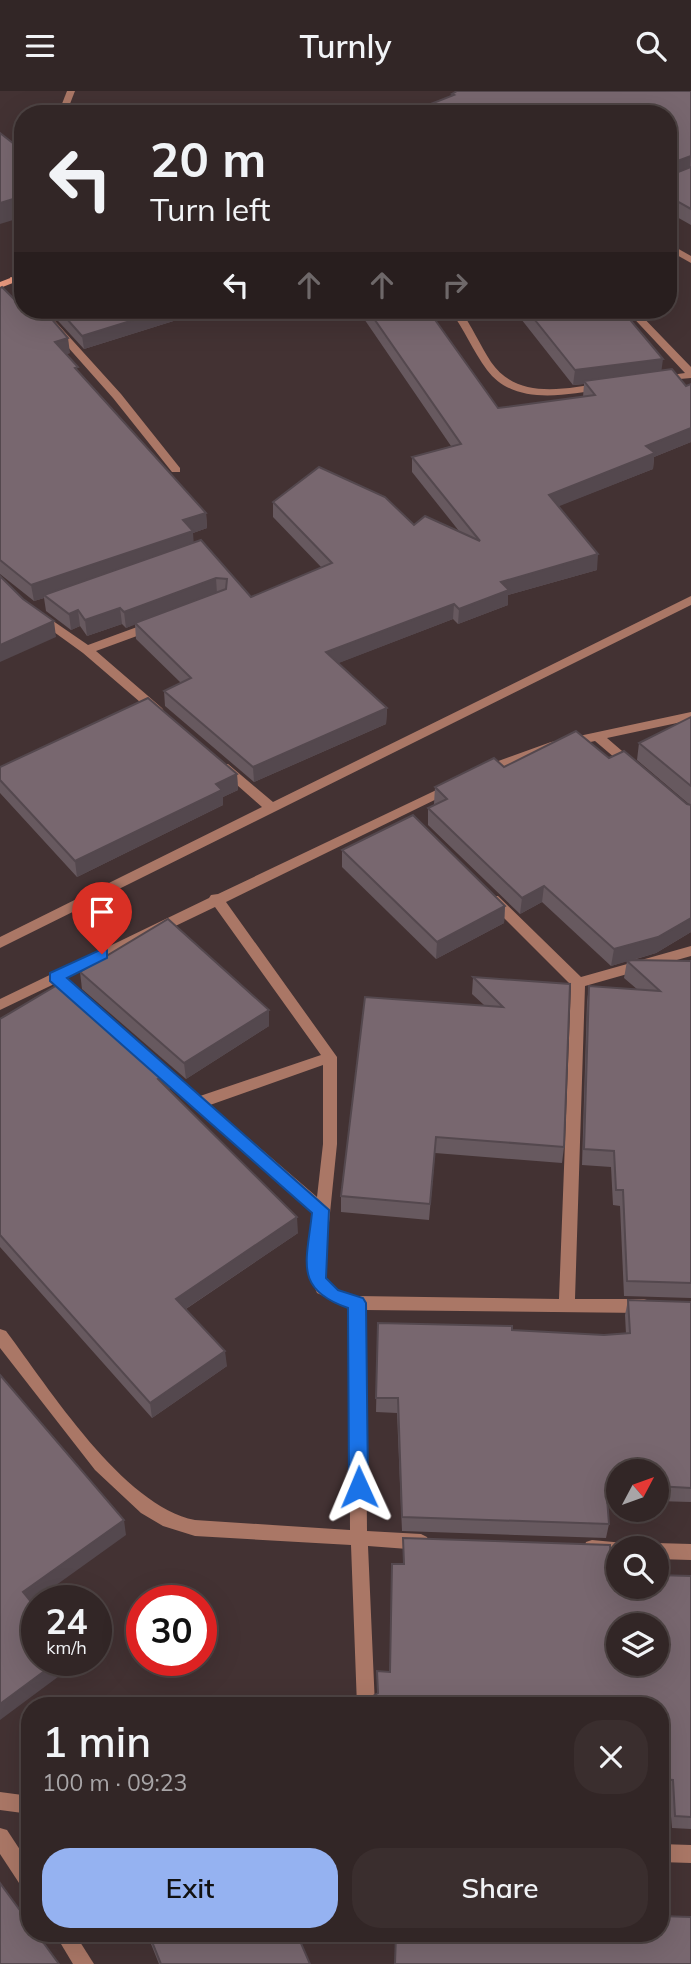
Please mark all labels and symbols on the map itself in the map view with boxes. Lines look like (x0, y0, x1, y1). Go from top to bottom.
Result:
pin (72, 882, 132, 954)
position arrow (322, 1450, 396, 1524)
north arrow (606, 1459, 668, 1523)
speed limit sign: 30 (126, 1585, 217, 1676)

